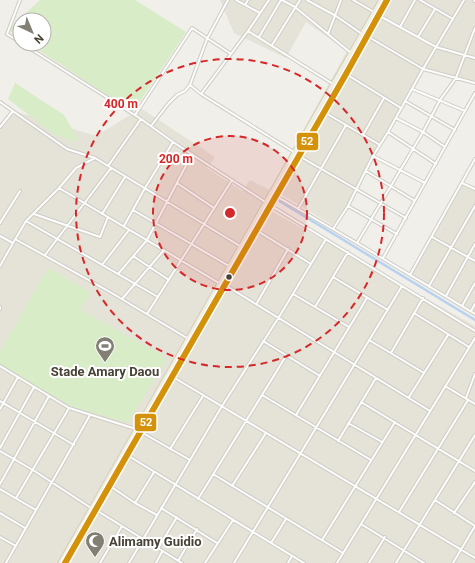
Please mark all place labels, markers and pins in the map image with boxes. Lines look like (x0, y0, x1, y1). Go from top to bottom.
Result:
centre of rings (223, 206, 237, 220)
unlabelled marker (224, 272, 234, 282)
sports icon: Stade Amary Daou (94, 335, 116, 363)
place label: Stade Amary Daou (51, 364, 159, 379)
mosque icon: Alimamy Guidio (84, 530, 106, 558)
place label: Alimamy Guidio (109, 534, 202, 549)

